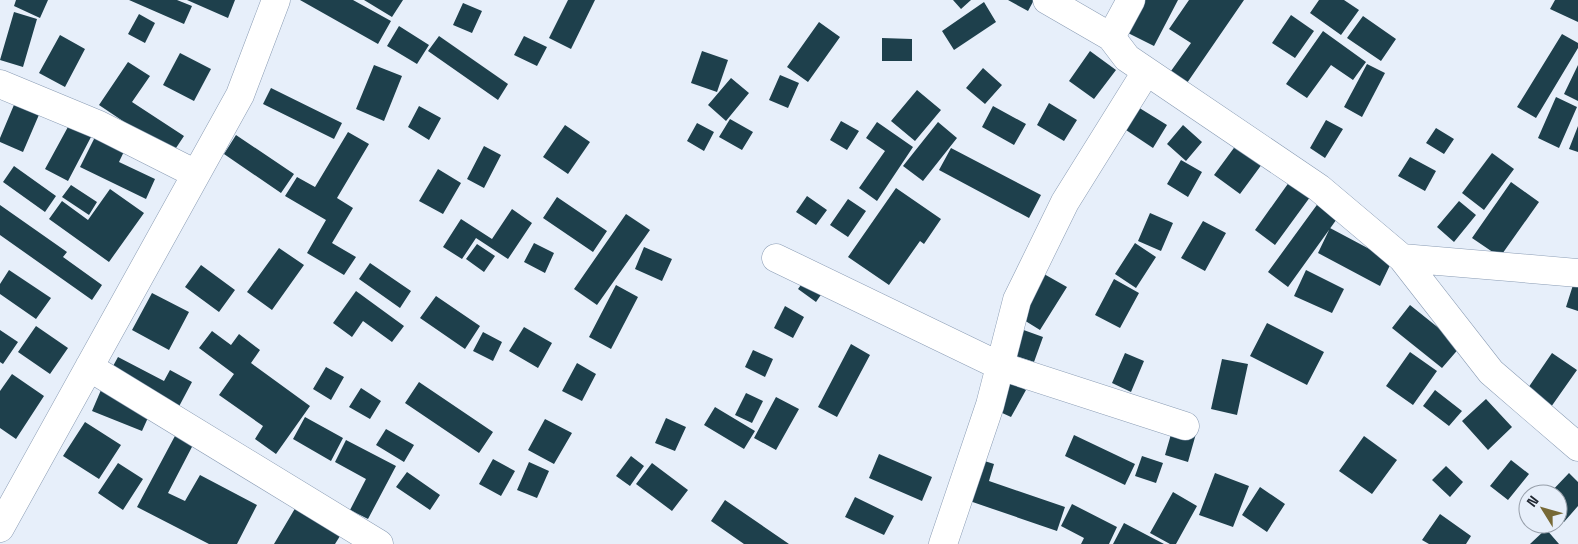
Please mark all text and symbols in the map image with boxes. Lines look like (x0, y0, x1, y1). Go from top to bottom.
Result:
north arrow (1518, 484, 1568, 534)
text: N (1523, 492, 1543, 510)

